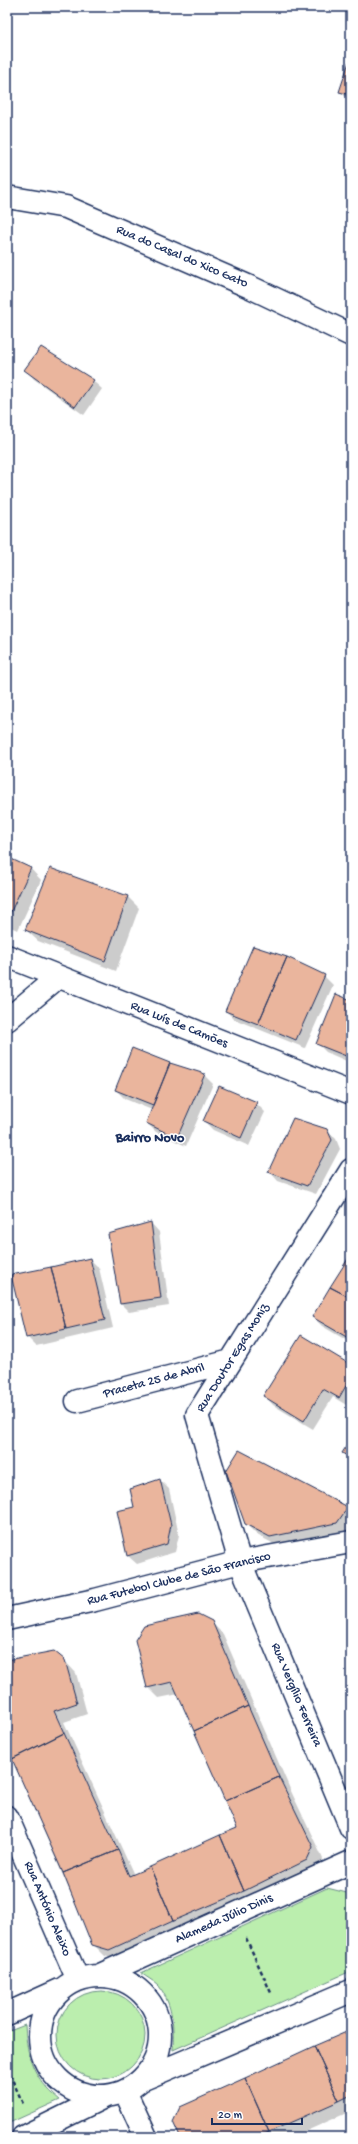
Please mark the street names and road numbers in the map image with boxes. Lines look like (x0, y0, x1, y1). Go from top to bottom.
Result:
street label: Rua do Casal do Xico Gato (114, 222, 250, 292)
street label: Rua Luís de Camões (128, 999, 231, 1052)
street label: Rua Doutor Egas Moniz (193, 1300, 273, 1415)
street label: Praceta 25 de Abril (101, 1360, 206, 1402)
street label: Rua Futebol Clube de São Francisco (86, 1549, 273, 1609)
street label: Rua Vergílio Ferreira (267, 1641, 325, 1750)
street label: Rua António Aleixo (20, 1859, 74, 1959)
street label: Alameda Júlio Dinis (173, 1890, 276, 1947)

